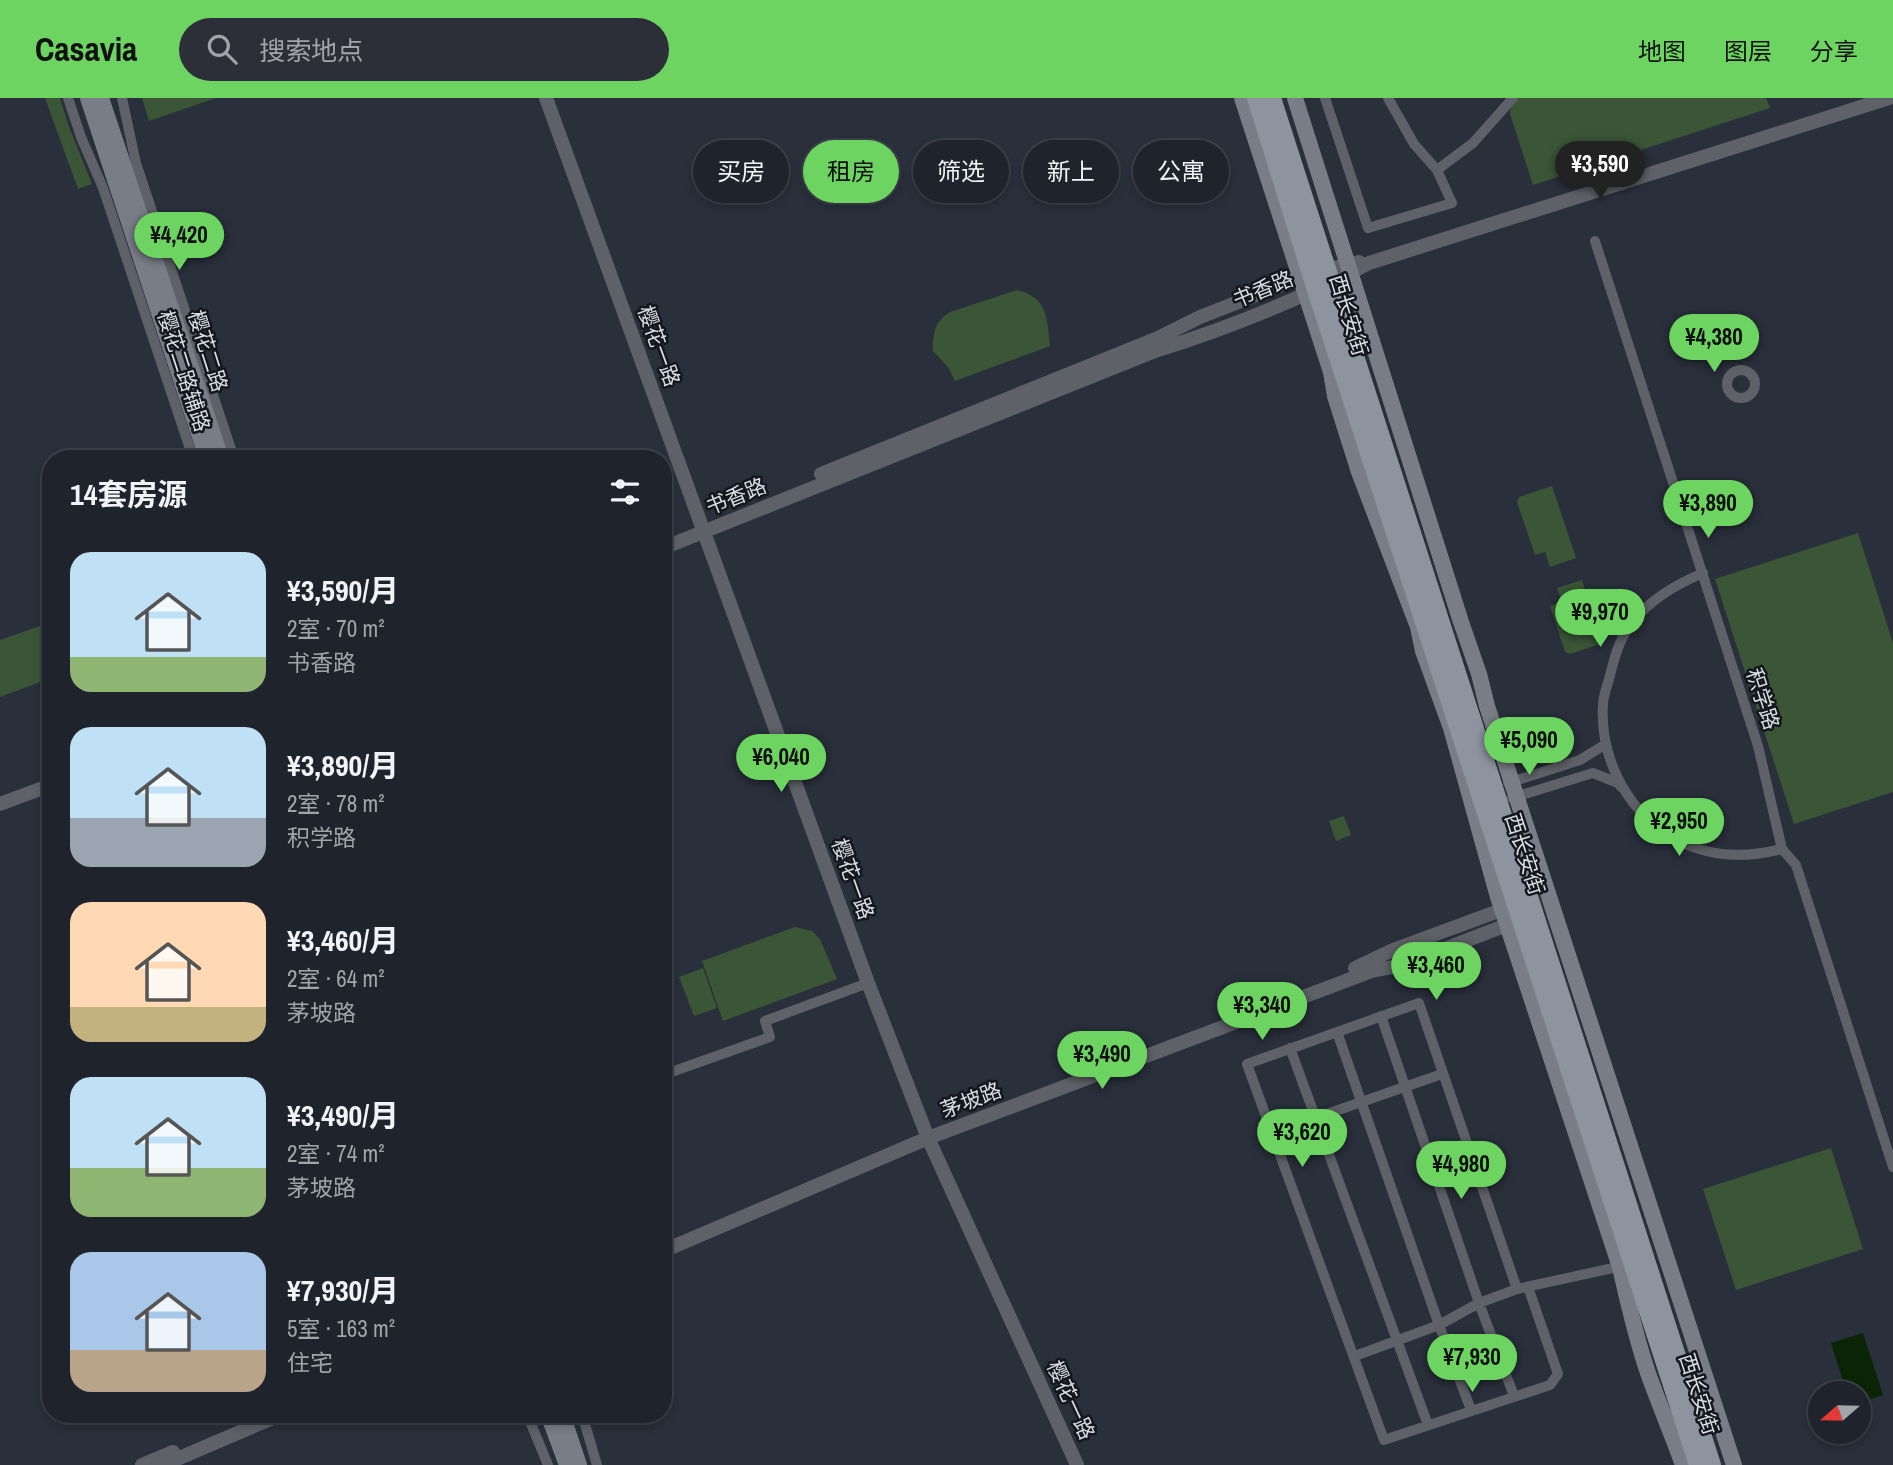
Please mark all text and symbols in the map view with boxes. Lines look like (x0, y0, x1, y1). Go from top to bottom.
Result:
search box (179, 18, 669, 81)
text: Casavia (35, 27, 137, 71)
icon: search (203, 30, 241, 68)
text: 搜索地点 (259, 33, 363, 68)
text: 地图 (1638, 35, 1686, 67)
text: 图层 (1724, 35, 1772, 67)
text: 分享 (1810, 35, 1858, 67)
chip: 买房 (693, 140, 789, 203)
chip: 租房 (803, 140, 899, 203)
chip: 筛选 (913, 140, 1009, 203)
chip: 新上 (1023, 140, 1119, 203)
chip: 公寓 (1133, 140, 1229, 203)
pin: ¥3,590 (1543, 141, 1657, 201)
text: ¥3,590 (1571, 148, 1629, 179)
pin: ¥4,420 (122, 212, 236, 272)
text: ¥4,420 (150, 219, 208, 250)
street label: 书香路 (1228, 264, 1298, 314)
street label: 西长安街 (1323, 271, 1375, 359)
street label: 樱花一路 (631, 302, 687, 390)
street label: 樱花二路辅路 (151, 307, 217, 435)
street label: 樱花二路 (181, 307, 235, 395)
pin: ¥4,380 (1657, 314, 1771, 374)
text: ¥4,380 (1685, 321, 1743, 352)
street label: 书香路 (701, 471, 771, 521)
icon: filters (606, 473, 644, 511)
text: 14套房源 (70, 474, 187, 514)
pin: ¥3,890 (1651, 480, 1765, 540)
text: ¥3,890 (1679, 487, 1737, 518)
text: ¥3,590/月 (287, 570, 399, 610)
icon: home (126, 580, 210, 664)
pin: ¥9,970 (1543, 589, 1657, 649)
text: ¥9,970 (1571, 596, 1629, 627)
text: 2室 · 70 m² (287, 613, 384, 644)
text: 书香路 (287, 647, 356, 678)
street label: 积学路 (1739, 665, 1787, 733)
pin: ¥5,090 (1472, 718, 1586, 777)
text: ¥5,090 (1500, 724, 1558, 755)
pin: ¥6,040 (724, 734, 838, 794)
text: ¥6,040 (752, 741, 810, 772)
text: ¥3,890/月 (287, 745, 399, 785)
icon: home (126, 755, 210, 839)
text: 2室 · 78 m² (287, 788, 384, 819)
pin: ¥2,950 (1622, 798, 1736, 858)
text: ¥2,950 (1650, 805, 1708, 836)
street label: 西长安街 (1498, 810, 1552, 898)
text: 积学路 (287, 822, 356, 853)
street label: 樱花一路 (825, 835, 881, 923)
text: ¥3,460/月 (287, 920, 399, 960)
icon: home (126, 930, 210, 1014)
pin: ¥3,460 (1379, 942, 1493, 1002)
text: ¥3,460 (1407, 949, 1465, 980)
text: 2室 · 64 m² (287, 963, 384, 994)
pin: ¥3,340 (1205, 982, 1319, 1042)
text: ¥3,340 (1233, 989, 1291, 1020)
text: 茅坡路 (287, 997, 356, 1028)
pin: ¥3,490 (1045, 1032, 1159, 1091)
text: ¥3,490 (1073, 1038, 1131, 1069)
street label: 茅坡路 (936, 1075, 1006, 1125)
text: ¥3,490/月 (287, 1095, 399, 1135)
icon: home (126, 1105, 210, 1189)
pin: ¥3,620 (1245, 1110, 1359, 1169)
text: ¥3,620 (1273, 1116, 1331, 1147)
text: 2室 · 74 m² (287, 1138, 384, 1169)
pin: ¥4,980 (1404, 1142, 1518, 1201)
text: ¥4,980 (1432, 1148, 1490, 1179)
text: 茅坡路 (287, 1172, 356, 1203)
text: ¥7,930/月 (287, 1270, 399, 1310)
icon: home (126, 1280, 210, 1364)
text: 5室 · 163 m² (287, 1313, 395, 1344)
pin: ¥7,930 (1415, 1334, 1529, 1394)
text: ¥7,930 (1443, 1341, 1501, 1372)
text: 住宅 (287, 1347, 333, 1378)
street label: 西长安街 (1672, 1350, 1726, 1438)
street label: 樱花一路 (1040, 1356, 1102, 1444)
north arrow (1808, 1381, 1871, 1444)
map controls (1808, 1381, 1871, 1444)

